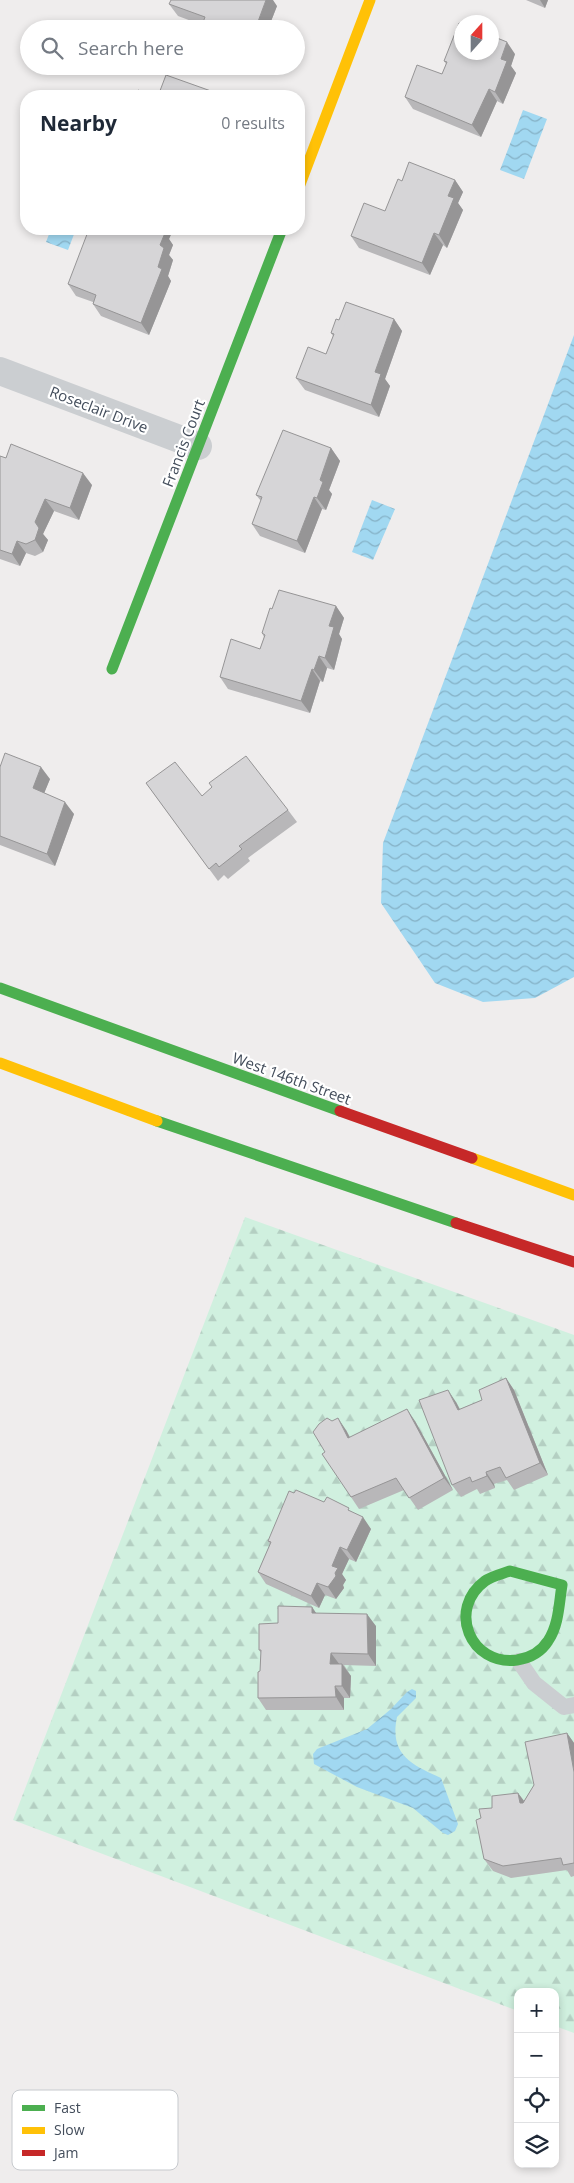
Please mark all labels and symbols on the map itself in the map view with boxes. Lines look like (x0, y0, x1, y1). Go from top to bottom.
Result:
north arrow (454, 15, 499, 60)
street label: Roseclair Drive (47, 381, 151, 437)
street label: Francis Court (157, 396, 209, 490)
street label: West 146th Street (230, 1047, 354, 1109)
legend (12, 2090, 178, 2170)
text: Fast (54, 2098, 81, 2117)
text: Slow (54, 2120, 85, 2139)
text: Jam (52, 2143, 79, 2162)

